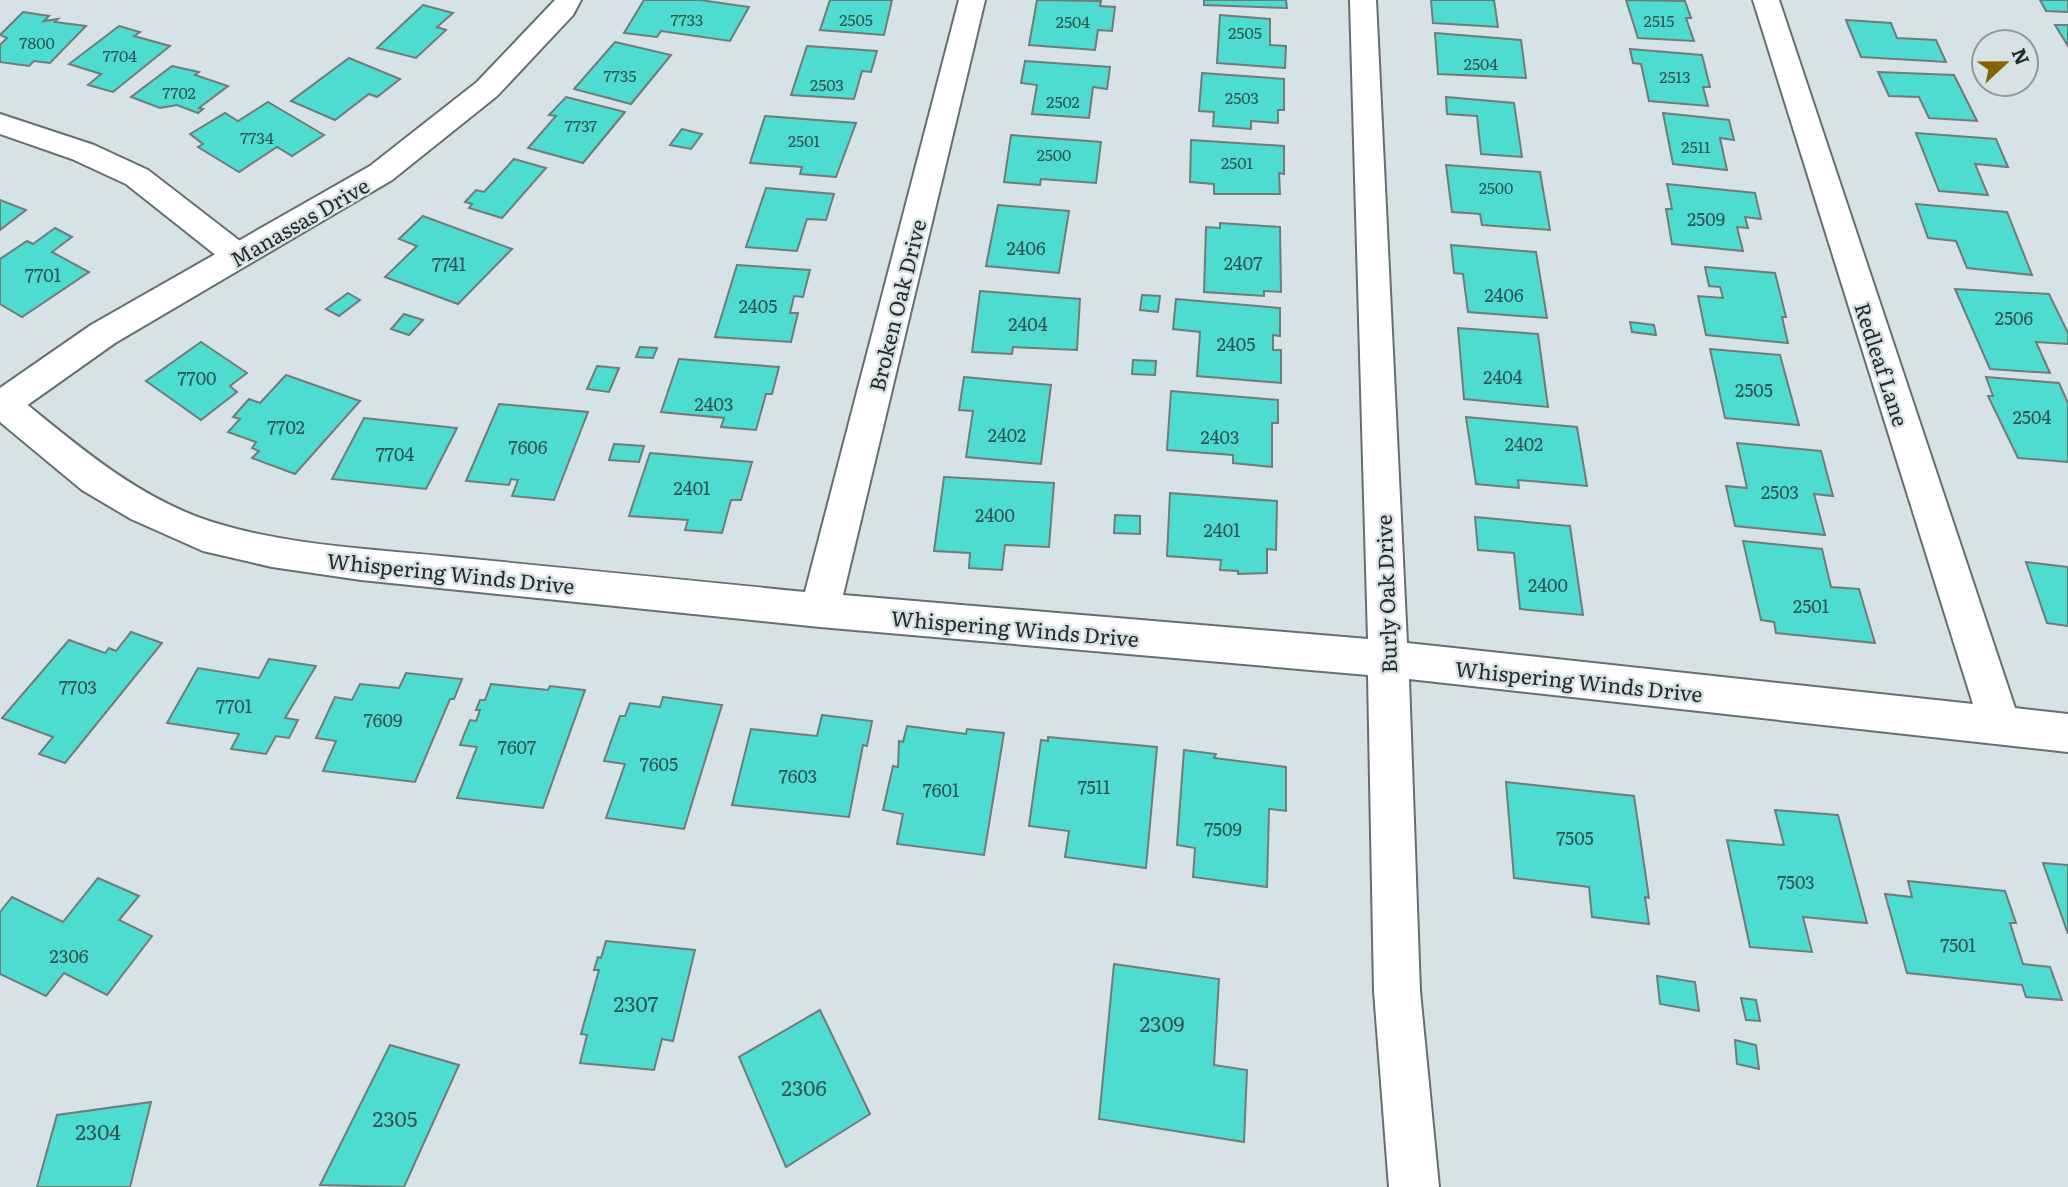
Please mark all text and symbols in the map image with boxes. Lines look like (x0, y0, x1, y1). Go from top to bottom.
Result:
house number: 7733 (671, 7, 703, 31)
house number: 2505 (839, 7, 873, 31)
house number: 2515 (1644, 8, 1674, 32)
house number: 2504 (1056, 9, 1090, 33)
house number: 2505 (1228, 20, 1262, 44)
north arrow (1970, 28, 2040, 98)
house number: 7800 (19, 30, 55, 54)
house number: 7704 (103, 43, 137, 67)
text: N (2006, 44, 2038, 69)
house number: 2504 (1464, 51, 1498, 75)
house number: 7735 (604, 63, 636, 87)
house number: 2513 (1659, 64, 1691, 88)
house number: 2503 (810, 72, 844, 96)
house number: 7702 (162, 80, 196, 104)
house number: 2503 (1225, 85, 1259, 109)
house number: 2502 (1046, 89, 1080, 113)
house number: 7737 (565, 113, 597, 137)
house number: 7734 (240, 125, 274, 149)
house number: 2501 (788, 128, 820, 152)
house number: 2511 (1681, 134, 1711, 158)
house number: 2500 (1037, 142, 1071, 166)
house number: 2501 (1221, 150, 1253, 174)
street label: Manassas Drive (224, 169, 374, 273)
house number: 2500 (1479, 175, 1513, 199)
house number: 2509 (1687, 205, 1725, 232)
street label: Broken Oak Drive (860, 216, 932, 394)
house number: 2406 (1006, 234, 1046, 261)
house number: 2407 (1224, 249, 1262, 276)
house number: 7741 (432, 250, 466, 277)
house number: 7701 (25, 261, 61, 288)
house number: 2406 (1484, 281, 1524, 308)
house number: 2405 (739, 292, 777, 319)
street label: Redleaf Lane (1848, 298, 1918, 430)
house number: 2506 (1995, 304, 2034, 331)
house number: 2404 (1008, 310, 1048, 337)
house number: 2405 (1217, 330, 1255, 357)
house number: 2404 (1483, 363, 1523, 390)
house number: 7700 (177, 364, 217, 391)
house number: 2505 (1735, 376, 1773, 403)
house number: 2403 (695, 390, 733, 417)
house number: 2504 (2013, 403, 2051, 430)
house number: 7702 (267, 413, 305, 440)
house number: 2402 (988, 421, 1026, 448)
house number: 2403 (1201, 423, 1239, 450)
house number: 2402 (1505, 430, 1543, 457)
house number: 7606 (509, 433, 548, 460)
house number: 7704 (376, 440, 414, 467)
house number: 2401 (674, 474, 710, 501)
house number: 2503 (1761, 478, 1799, 505)
house number: 2400 (975, 501, 1015, 528)
street label: Burly Oak Drive (1367, 514, 1403, 674)
house number: 2401 (1204, 516, 1240, 543)
street label: Whispering Winds Drive (326, 544, 576, 600)
house number: 2400 (1528, 571, 1568, 598)
house number: 2501 (1793, 592, 1829, 619)
street label: Whispering Winds Drive (890, 601, 1140, 653)
street label: Whispering Winds Drive (1454, 652, 1704, 708)
house number: 7703 (59, 673, 97, 700)
house number: 7701 (216, 692, 252, 719)
house number: 7609 (364, 706, 402, 733)
house number: 7607 (498, 733, 536, 760)
house number: 7605 (640, 750, 678, 777)
house number: 7603 (779, 762, 817, 789)
house number: 7511 (1078, 773, 1110, 800)
house number: 7601 (923, 776, 959, 803)
house number: 7509 (1204, 815, 1242, 842)
house number: 7505 (1556, 824, 1594, 851)
house number: 7503 (1777, 868, 1815, 895)
house number: 7501 (1940, 931, 1976, 958)
house number: 2306 (50, 942, 89, 969)
house number: 2307 (614, 987, 659, 1018)
house number: 2309 (1139, 1007, 1185, 1038)
house number: 2306 (781, 1071, 827, 1102)
house number: 2305 (373, 1102, 417, 1133)
house number: 2304 (75, 1115, 121, 1146)

